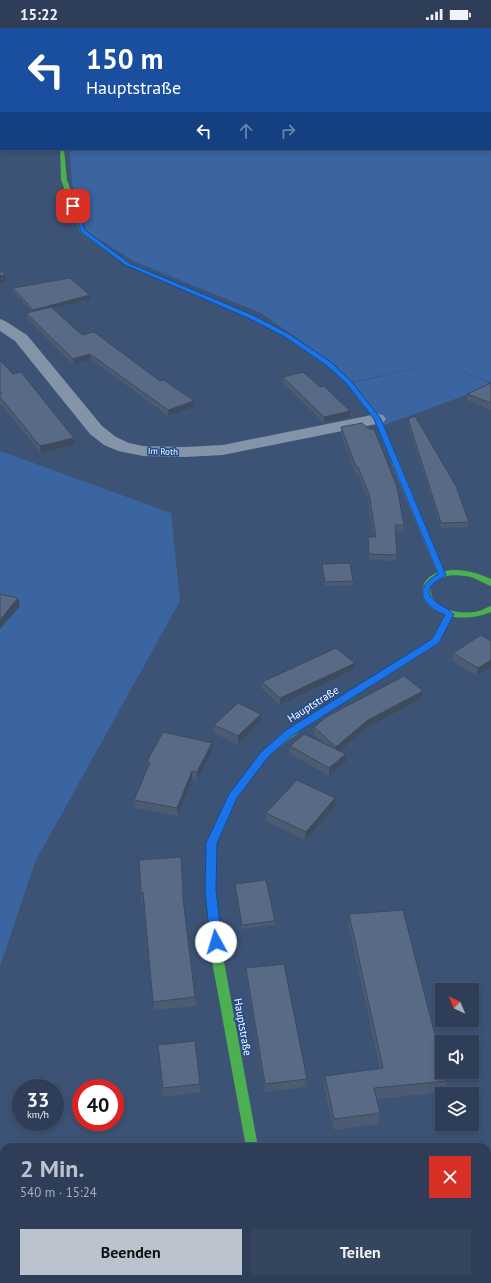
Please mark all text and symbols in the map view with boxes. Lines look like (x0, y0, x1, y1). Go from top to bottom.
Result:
text: 15:22 (20, 5, 58, 24)
text: 150 m (86, 40, 163, 77)
icon: left (20, 44, 72, 96)
text: Hauptstraße (86, 76, 181, 99)
icon: left (193, 120, 215, 142)
icon: ahead (235, 120, 257, 142)
icon: right (277, 120, 299, 142)
pin (56, 189, 90, 223)
icon: arrive (62, 195, 84, 217)
street label: Im Roth (148, 445, 178, 457)
street label: Hauptstraße (285, 682, 342, 725)
position arrow (195, 921, 237, 963)
north arrow (435, 983, 479, 1027)
map controls (435, 983, 479, 1131)
street label: Hauptstraße (231, 997, 255, 1057)
button: sound (435, 1035, 479, 1079)
speed limit sign: 40 (72, 1079, 124, 1131)
text: 33 (27, 1087, 49, 1113)
button: layers (435, 1087, 479, 1131)
text: km/h (27, 1108, 49, 1121)
text: 2 Min. (20, 1153, 84, 1184)
button: close (429, 1156, 471, 1198)
text: 540 m · 15:24 (20, 1184, 97, 1201)
button: Beenden (20, 1229, 242, 1275)
button: Teilen (250, 1229, 471, 1275)

